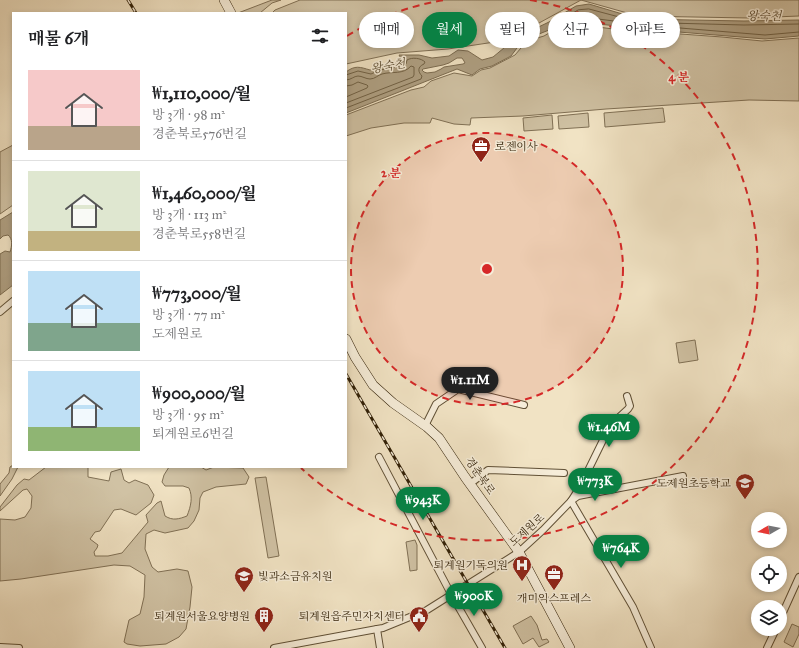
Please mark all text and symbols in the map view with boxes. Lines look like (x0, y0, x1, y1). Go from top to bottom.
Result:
water label: 왕숙천 (746, 9, 783, 23)
chip: 매매 (359, 12, 414, 48)
chip: 월세 (422, 12, 477, 48)
chip: 필터 (485, 12, 540, 48)
chip: 신규 (548, 12, 603, 48)
chip: 아파트 (611, 12, 680, 48)
icon: filters (309, 25, 331, 47)
text: 매물 6개 (28, 28, 90, 49)
water label: 왕숙천 (370, 56, 408, 76)
text: 4 분 (669, 70, 690, 85)
text: ₩1,110,000/월 (152, 83, 251, 104)
icon: home (60, 86, 108, 134)
text: 방 3개 · 98 m² (152, 107, 225, 123)
text: 경춘북로576번길 (152, 126, 247, 142)
office icon: 로젠이사 (470, 135, 492, 163)
place label: 로젠이사 (495, 140, 538, 153)
text: 2 분 (381, 166, 401, 180)
text: ₩1,460,000/월 (152, 183, 257, 204)
icon: home (60, 187, 108, 235)
text: 방 3개 · 113 m² (152, 207, 227, 223)
text: 경춘북로558번길 (152, 226, 246, 242)
centre of rings (480, 262, 494, 276)
text: ₩773,000/월 (152, 283, 242, 304)
icon: home (60, 287, 108, 335)
text: 방 3개 · 77 m² (152, 307, 225, 323)
text: 도제원로 (152, 326, 202, 342)
pin: ₩1.11M (437, 367, 503, 401)
text: ₩1.11M (450, 372, 490, 388)
text: ₩900,000/월 (152, 383, 246, 404)
icon: home (60, 387, 108, 435)
text: 방 3개 · 95 m² (152, 407, 224, 423)
pin: ₩1.46M (576, 414, 642, 448)
text: ₩1.46M (588, 419, 630, 435)
text: 퇴계원로6번길 (152, 426, 234, 442)
street label: 경춘북로 (462, 455, 498, 497)
pin: ₩773K (567, 468, 623, 502)
school or university icon: 도제원초등학교 (734, 472, 756, 500)
text: ₩773K (577, 473, 613, 489)
place label: 도제원초등학교 (657, 477, 731, 490)
pin: ₩943K (395, 487, 451, 521)
text: ₩943K (405, 492, 441, 508)
street label: 도제원로 (507, 511, 547, 549)
north arrow (751, 512, 787, 548)
map controls (751, 512, 787, 636)
pin: ₩764K (593, 535, 649, 569)
text: ₩764K (602, 540, 640, 556)
hospital icon: 퇴계원기독의원 (511, 554, 533, 582)
button: locate (751, 556, 787, 592)
place label: 퇴계원기독의원 (434, 559, 508, 572)
office icon: 개미익스프레스 (543, 563, 565, 591)
school or university icon: 빛과소금유치원 (233, 565, 255, 593)
place label: 빛과소금유치원 (258, 570, 332, 583)
pin: ₩900K (446, 583, 502, 617)
text: ₩900K (455, 588, 494, 604)
place label: 개미익스프레스 (517, 592, 592, 605)
button: layers (751, 600, 787, 636)
building icon: 퇴계원서울요양병원 (253, 605, 275, 633)
public building icon: 퇴계원읍주민자치센터 (408, 605, 430, 633)
place label: 퇴계원서울요양병원 (154, 610, 250, 623)
place label: 퇴계원읍주민자치센터 (299, 610, 405, 623)

